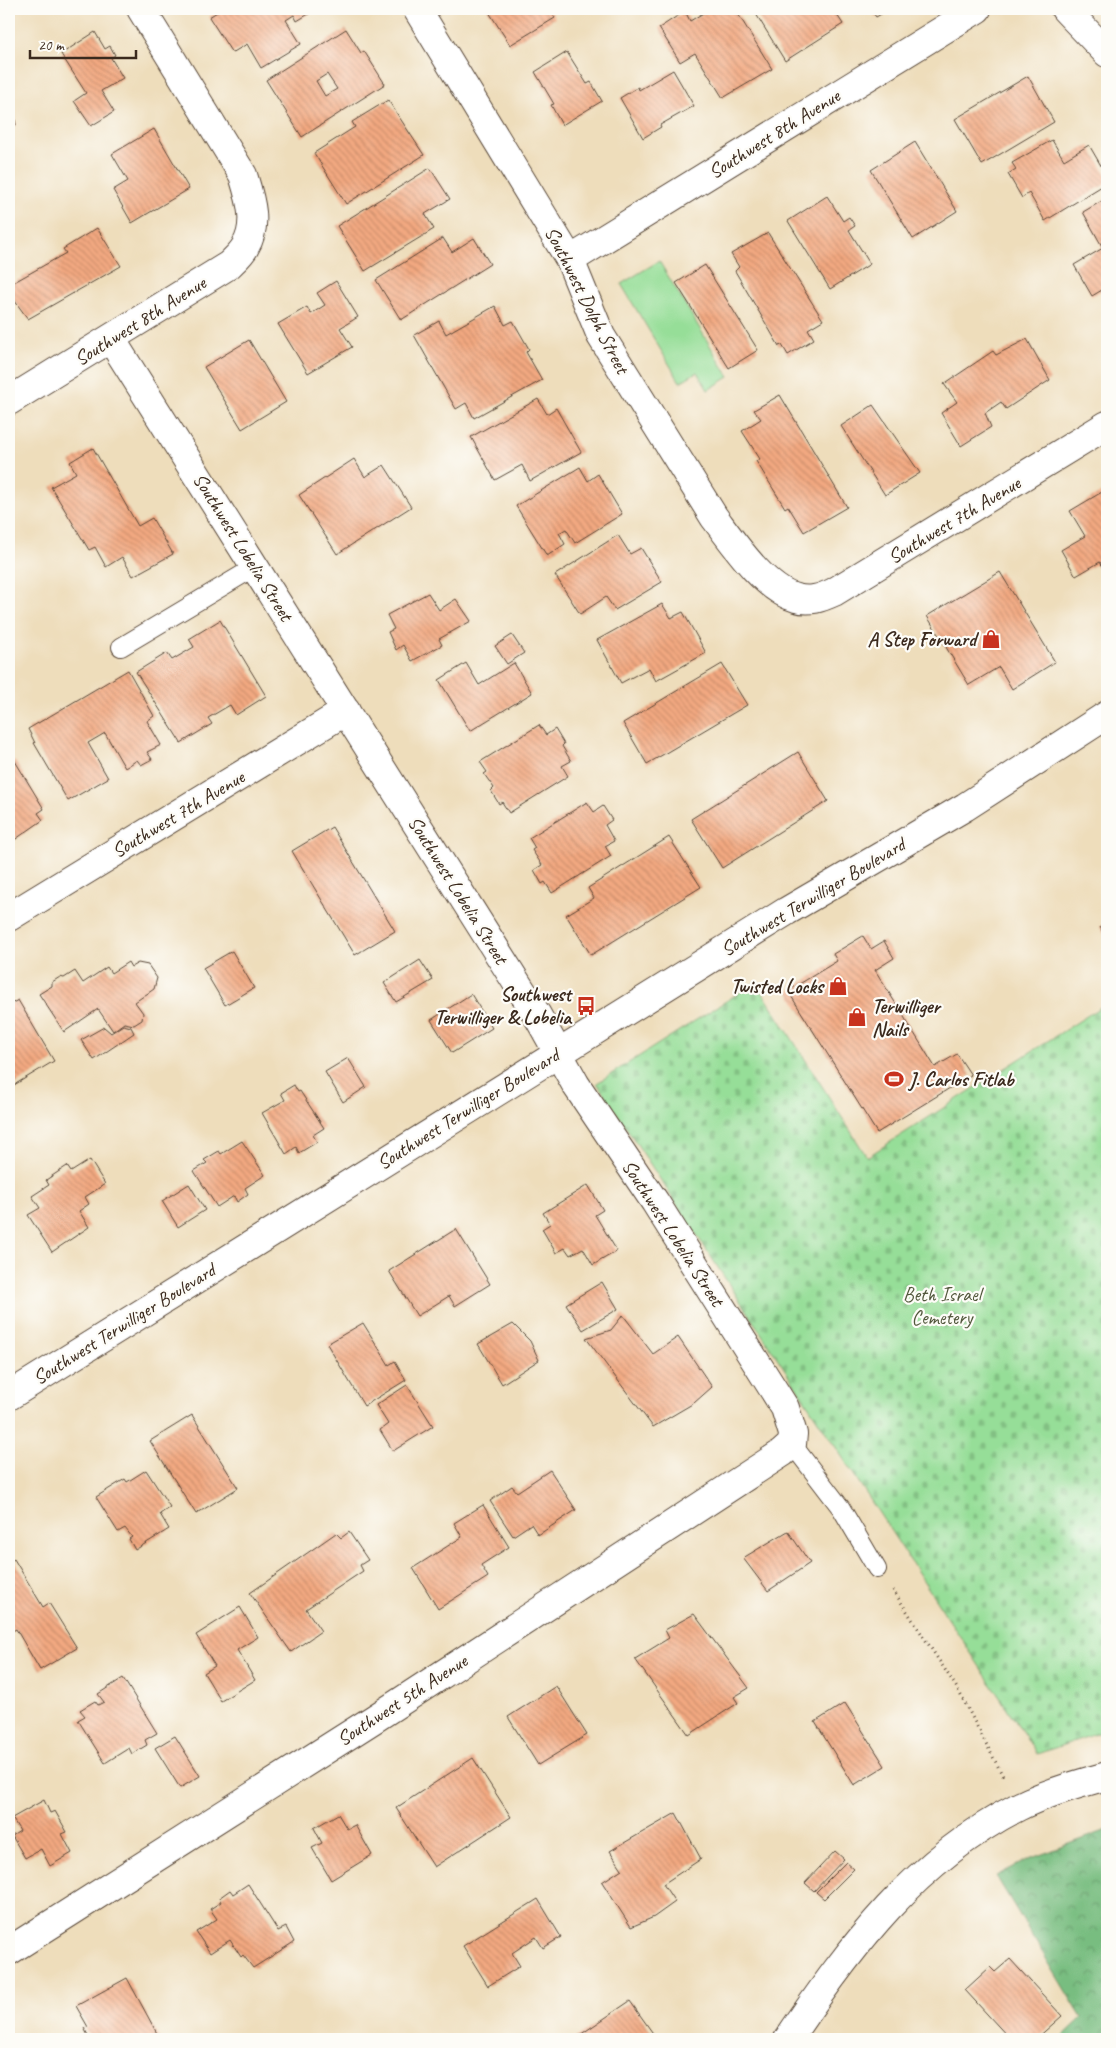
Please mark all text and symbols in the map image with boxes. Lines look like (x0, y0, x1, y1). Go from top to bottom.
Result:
scale bar (30, 28, 136, 60)
text: 20 m (38, 36, 65, 55)
street label: Southwest 8th Avenue (704, 83, 846, 184)
street label: Southwest Dolph Street (539, 222, 636, 380)
street label: Southwest 8th Avenue (70, 270, 212, 371)
street label: Southwest Lobelia Street (188, 469, 300, 627)
street label: Southwest 7th Avenue (883, 470, 1026, 569)
place label: A Step Forward (867, 627, 980, 652)
shop icon: A Step Forward (980, 628, 1002, 650)
street label: Southwest 7th Avenue (107, 764, 250, 863)
street label: Southwest Lobelia Street (403, 812, 515, 970)
street label: Southwest Terwilliger Boulevard (716, 830, 912, 962)
place label: Twisted Locks (731, 974, 825, 999)
shop icon: Twisted Locks (827, 975, 849, 997)
place label: Southwest Terwilliger & Lobelia (435, 982, 573, 1030)
place label: Terwilliger Nails (872, 994, 942, 1042)
bus stop icon: Southwest Terwilliger & Lobelia (575, 995, 597, 1017)
shop icon: Terwilliger Nails (846, 1006, 868, 1028)
street label: Southwest Terwilliger Boulevard (372, 1041, 567, 1175)
place label: J. Carlos Fitlab (907, 1067, 1016, 1092)
sports icon: J. Carlos Fitlab (883, 1068, 905, 1090)
street label: Southwest Lobelia Street (616, 1155, 731, 1313)
street label: Southwest Terwilliger Boulevard (28, 1256, 223, 1390)
park label: Beth Israel Cemetery (903, 1282, 985, 1330)
street label: Southwest 5th Avenue (332, 1648, 473, 1751)

